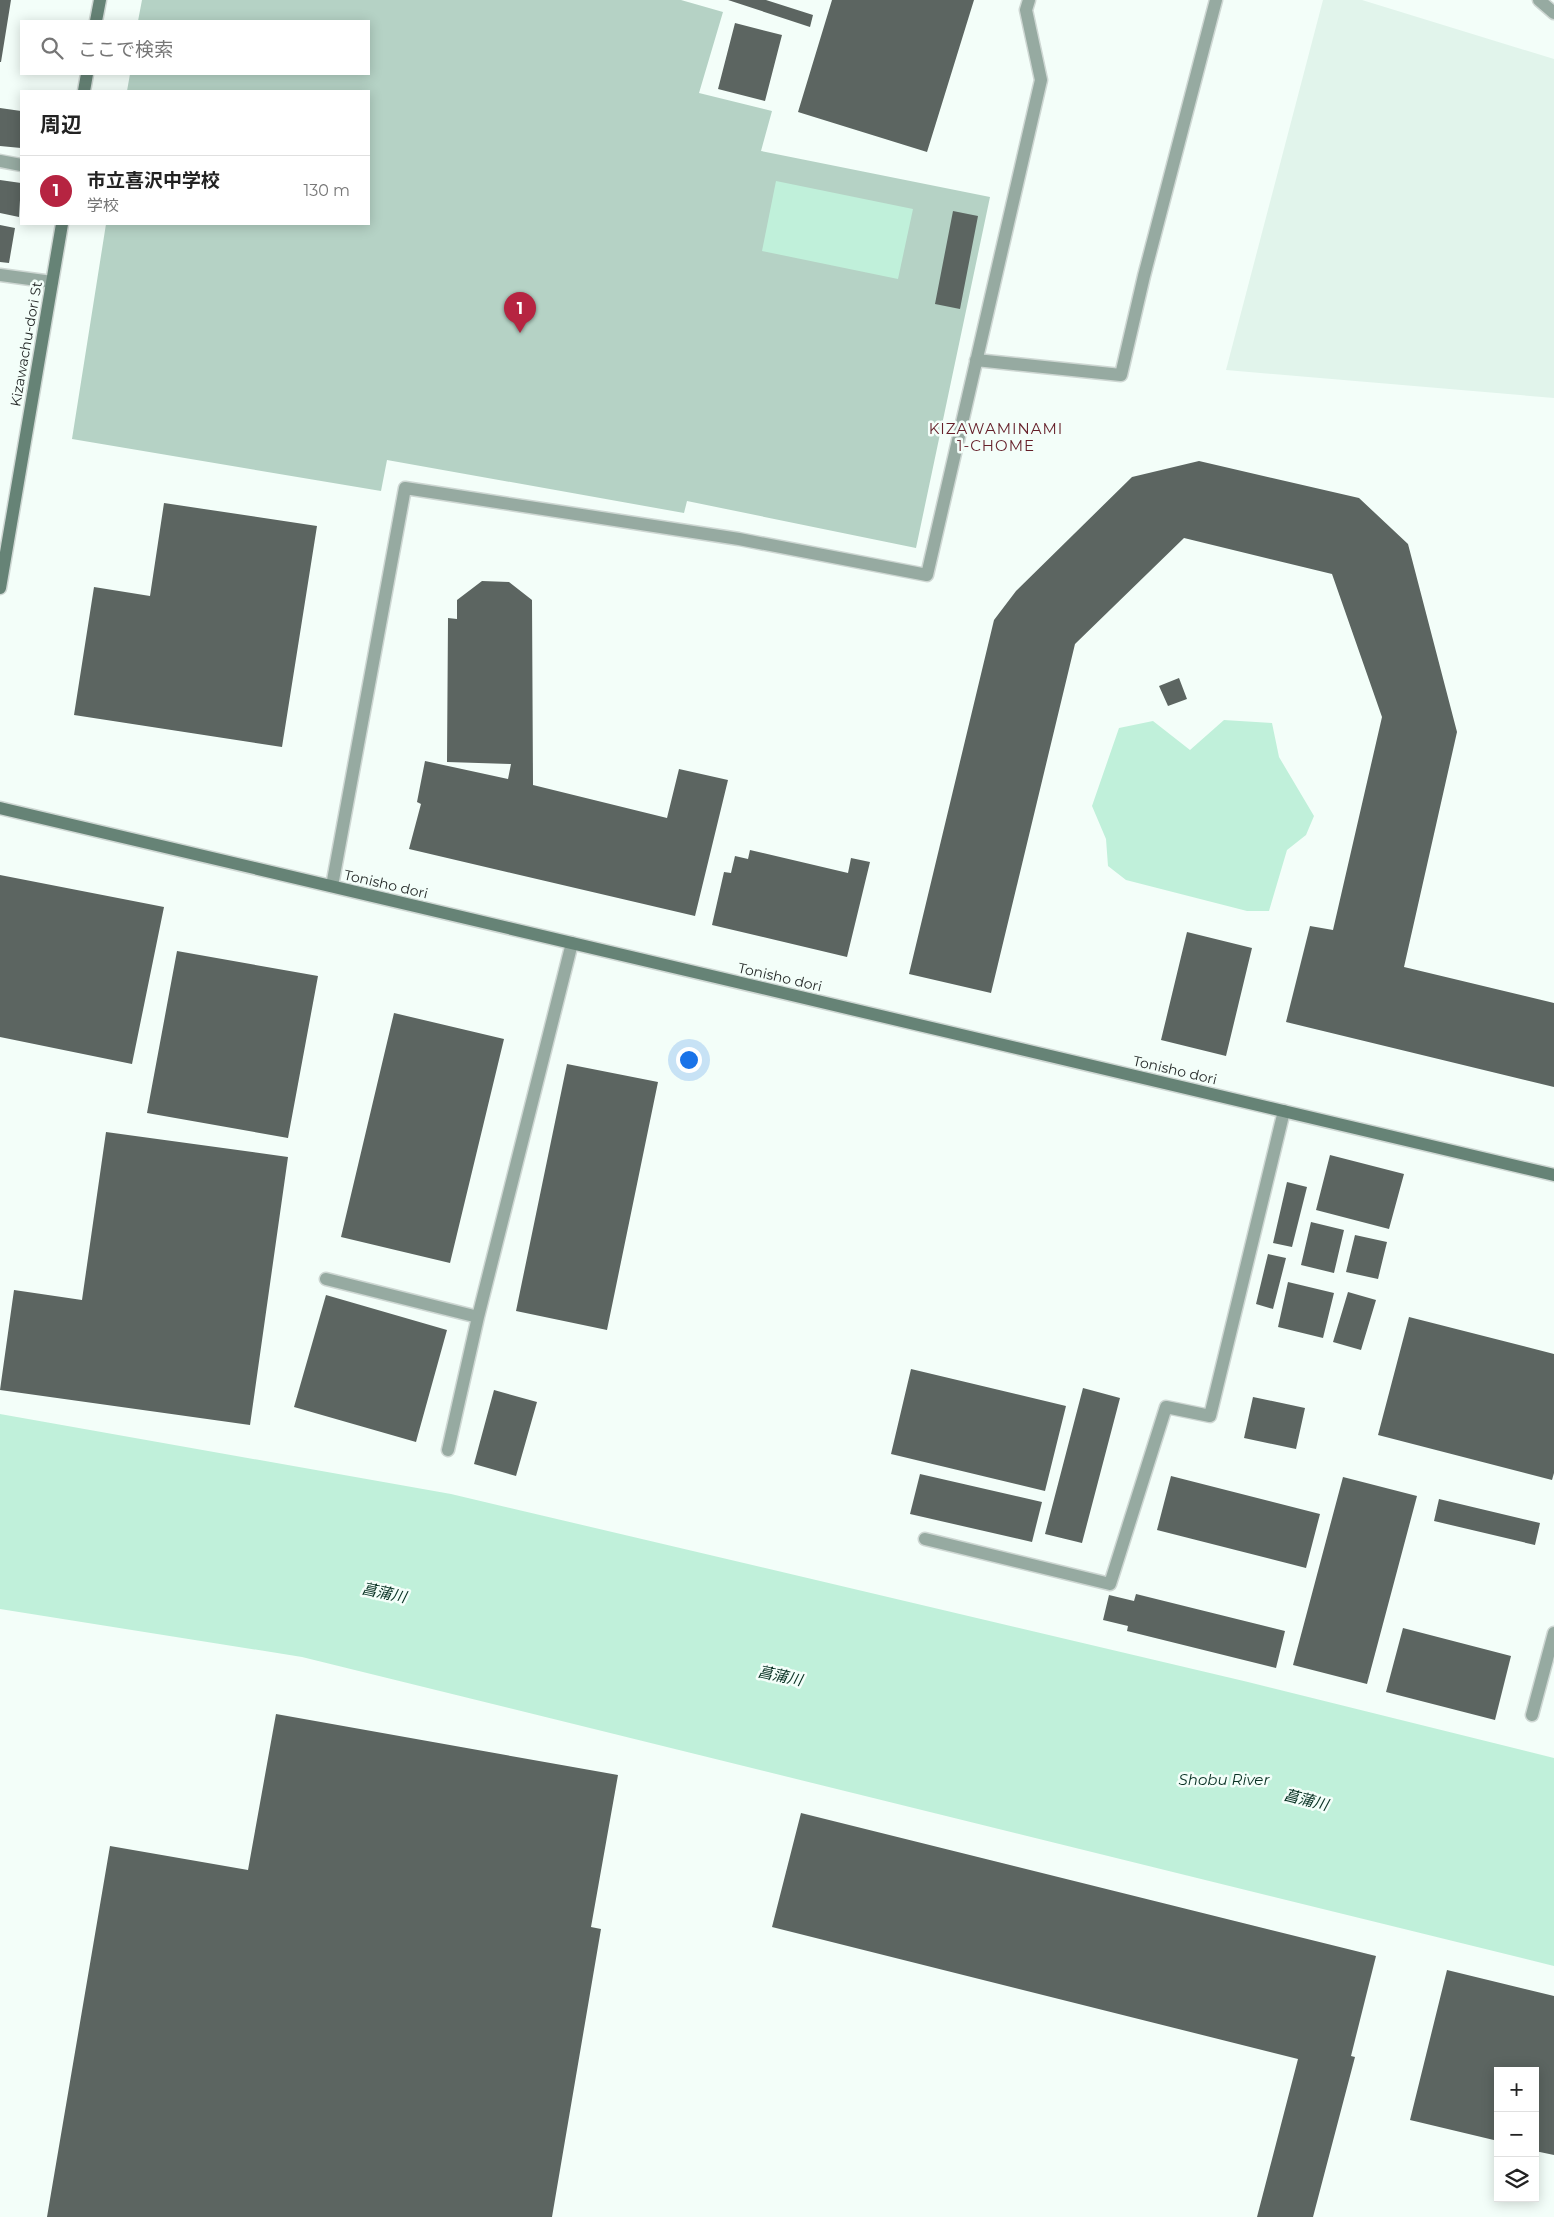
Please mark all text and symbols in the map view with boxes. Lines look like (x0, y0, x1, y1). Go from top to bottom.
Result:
search box (20, 20, 370, 75)
icon: search (38, 34, 66, 62)
text: ここで検索 (78, 38, 173, 61)
text: 周辺 (40, 112, 82, 137)
text: 市立喜沢中学校 (87, 169, 220, 192)
text: 1 (53, 181, 59, 200)
text: 130 m (303, 181, 350, 200)
text: 学校 (87, 196, 119, 215)
street label: Kizawachu-dori St (6, 280, 46, 408)
pin: 1 (504, 292, 536, 333)
district label: KIZAWAMINAMI 1-CHOME (929, 419, 1063, 455)
street label: Tonisho dori (342, 866, 430, 902)
street label: Tonisho dori (736, 959, 824, 995)
your location (676, 1047, 702, 1073)
street label: Tonisho dori (1131, 1052, 1219, 1088)
water label: 菖蒲川 (360, 1579, 410, 1607)
water label: 菖蒲川 (756, 1662, 806, 1690)
water label: Shobu River (1179, 1770, 1270, 1789)
water label: 菖蒲川 (1282, 1785, 1332, 1815)
map controls (1494, 2067, 1539, 2202)
button: + (1494, 2067, 1539, 2112)
button: − (1494, 2112, 1539, 2157)
button: layers (1494, 2157, 1539, 2202)

